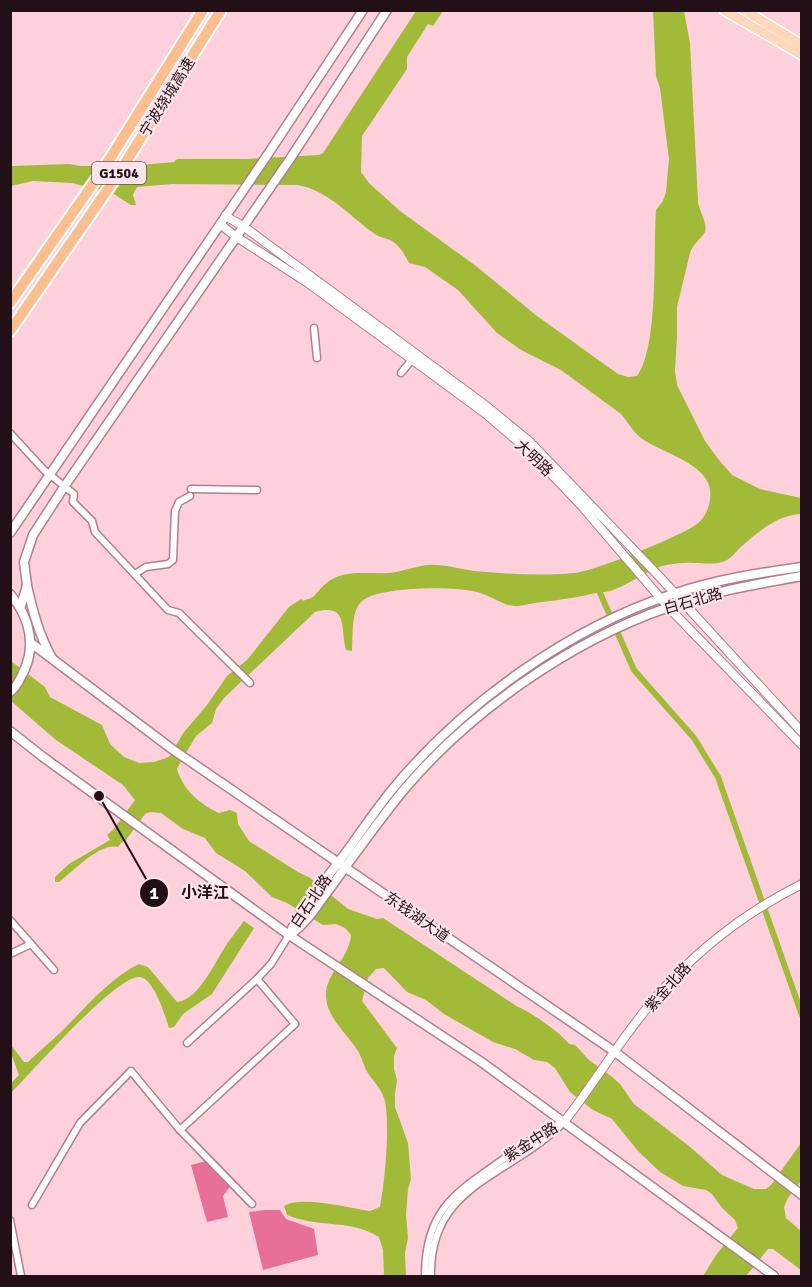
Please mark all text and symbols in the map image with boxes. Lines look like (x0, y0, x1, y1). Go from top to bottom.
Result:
street label: 宁波绕城高速 (136, 54, 198, 140)
road number: G1504 (92, 162, 146, 184)
street label: 大明路 (512, 436, 556, 480)
street label: 白石北路 (662, 584, 724, 618)
street label: 白石北路 (287, 871, 335, 931)
callout: 小洋江 (139, 876, 241, 910)
text: 1 (149, 882, 159, 904)
text: 小洋江 (181, 883, 229, 903)
street label: 东钱湖大道 (381, 888, 453, 946)
street label: 紫金北路 (641, 959, 695, 1015)
street label: 紫金中路 (501, 1118, 561, 1166)

